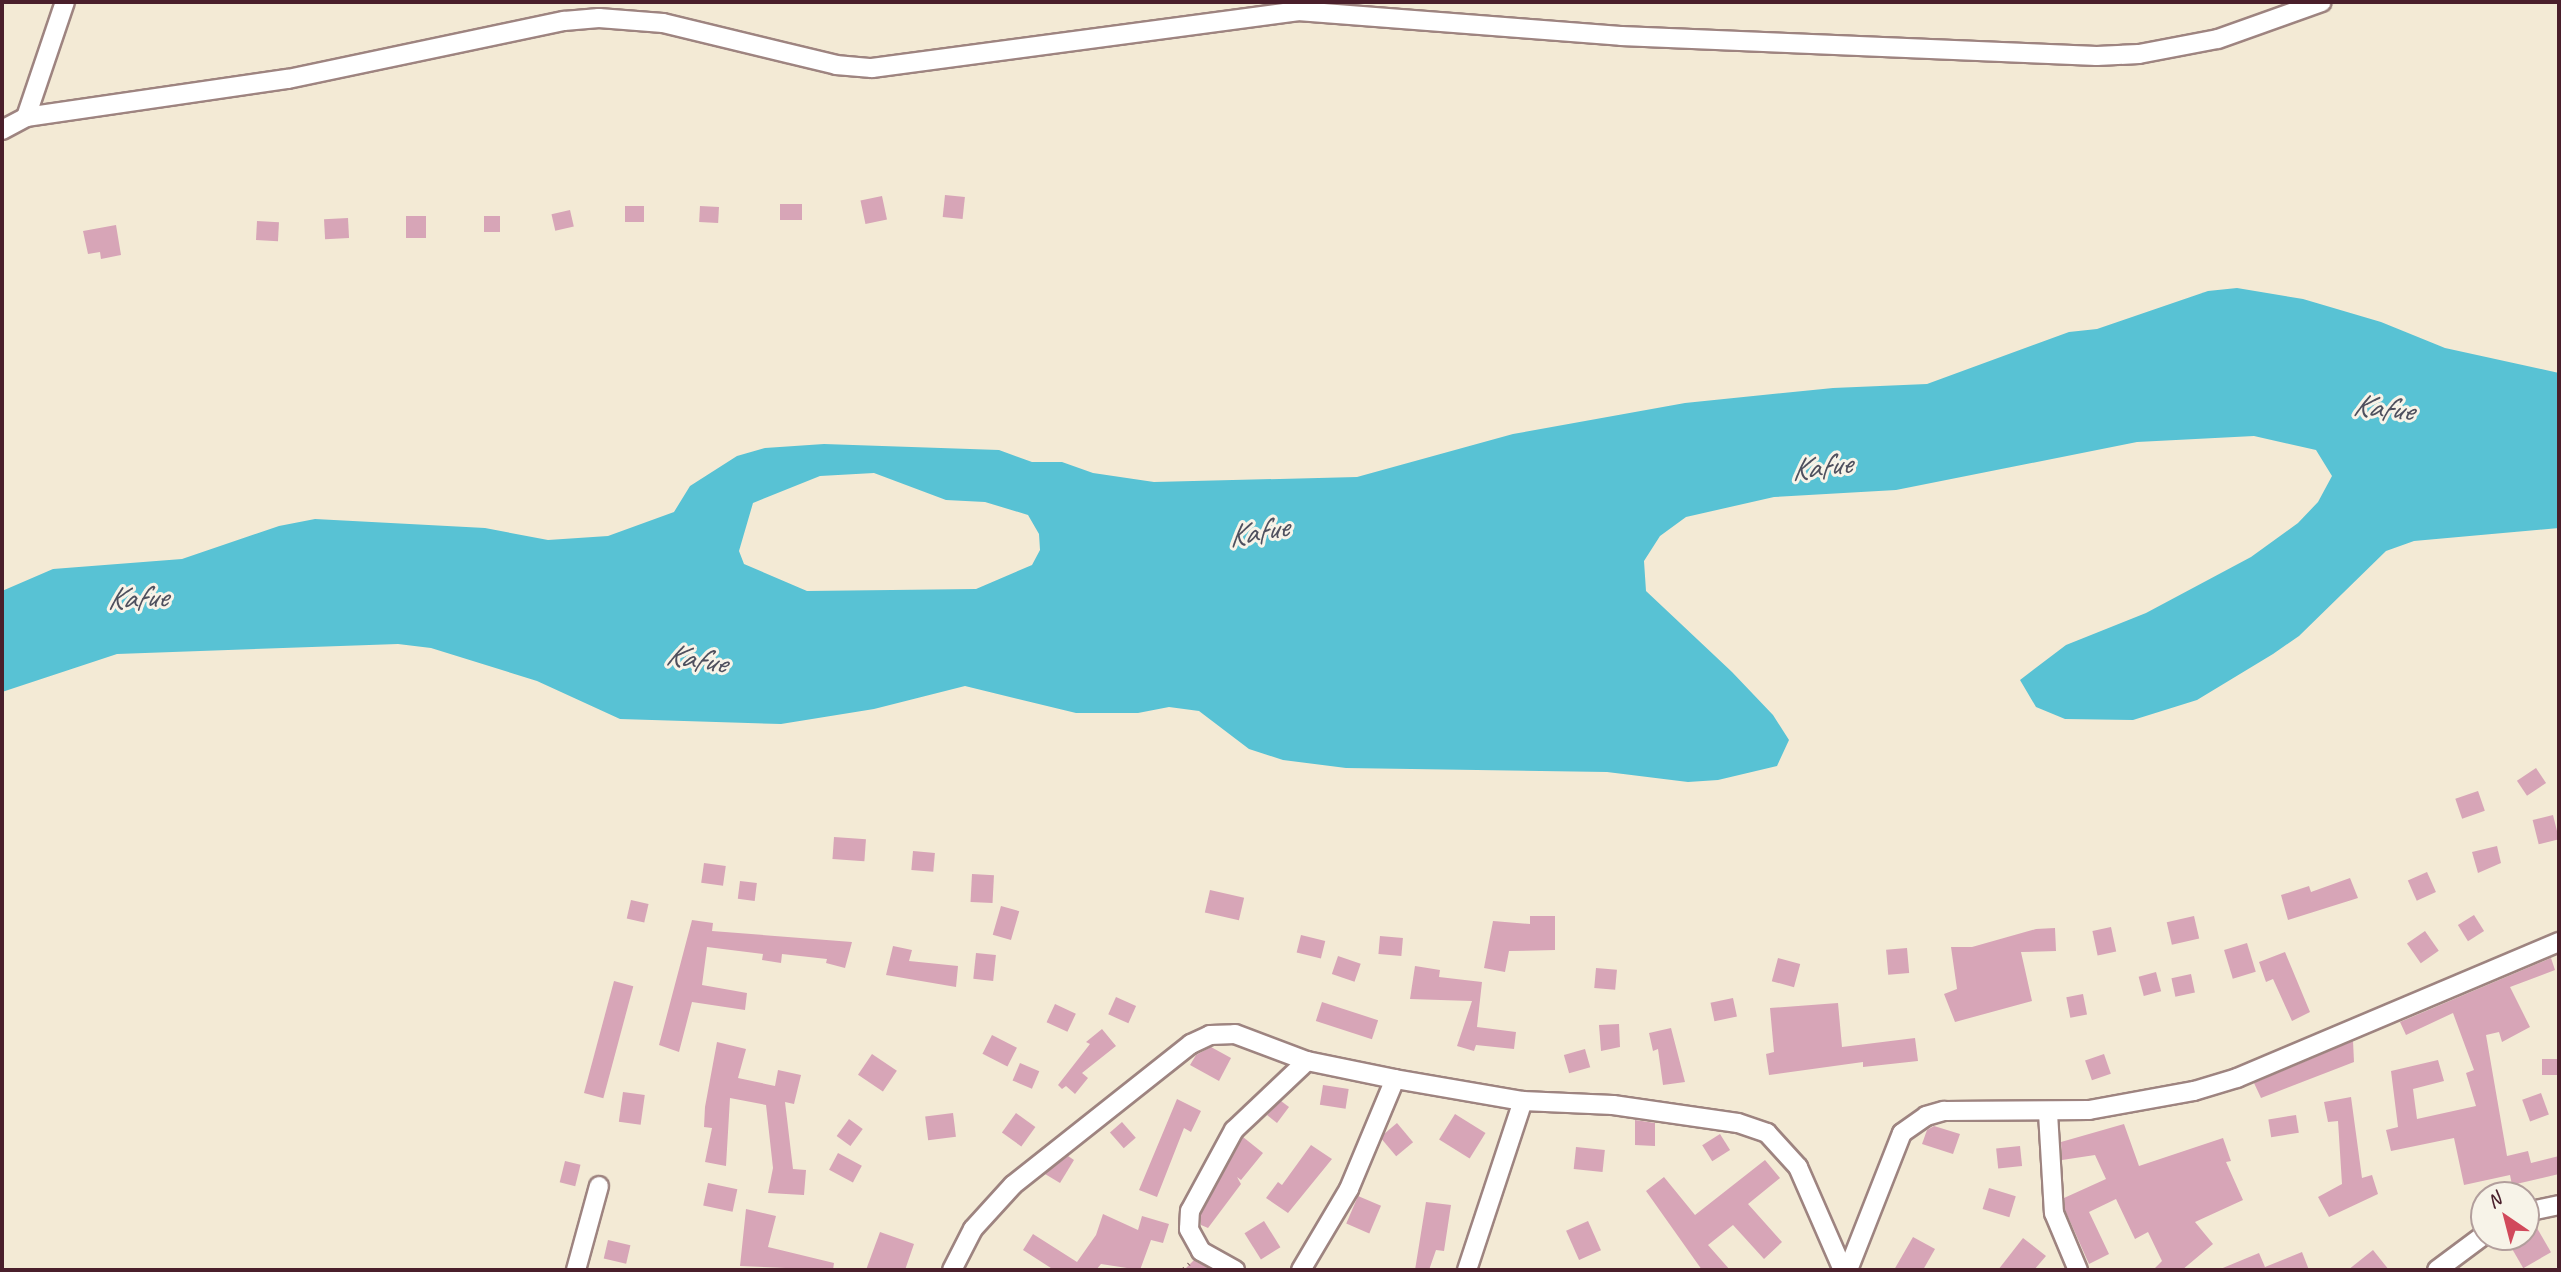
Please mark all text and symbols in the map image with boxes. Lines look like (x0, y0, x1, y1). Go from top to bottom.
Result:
water label: Kafue (2351, 386, 2415, 430)
water label: Kafue (1789, 444, 1853, 490)
water label: Kafue (1225, 508, 1291, 556)
water label: Kafue (106, 578, 168, 618)
water label: Kafue (663, 635, 729, 683)
north arrow (2470, 1181, 2540, 1251)
text: N (2482, 1187, 2506, 1214)

